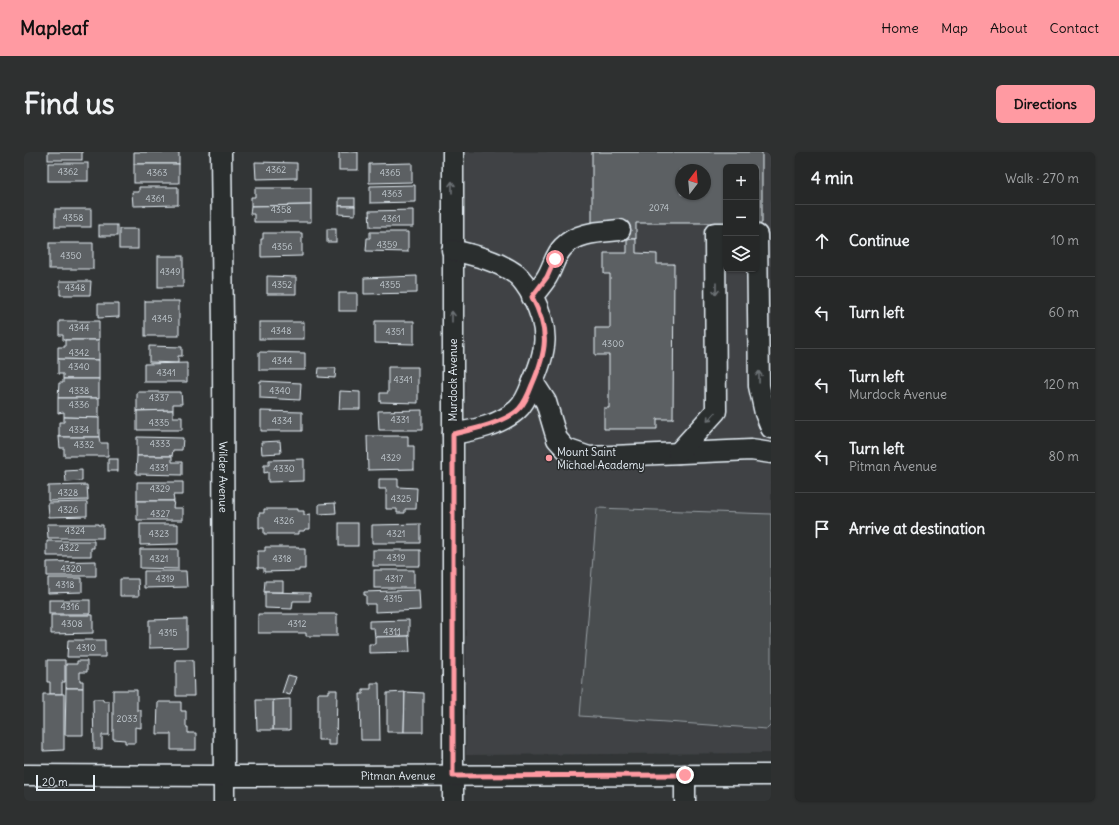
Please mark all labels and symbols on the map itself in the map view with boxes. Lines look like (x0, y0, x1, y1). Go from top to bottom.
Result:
house number: 4362 (266, 164, 286, 175)
north arrow (675, 164, 711, 200)
house number: 4362 (58, 166, 78, 177)
house number: 4363 (147, 167, 167, 178)
house number: 4365 (380, 167, 400, 178)
one-way arrow (448, 181, 456, 194)
house number: 4363 (382, 188, 402, 199)
house number: 4361 (145, 193, 165, 204)
house number: 2074 (649, 202, 669, 213)
house number: 4358 (271, 204, 291, 215)
house number: 4358 (63, 212, 83, 223)
house number: 4361 (381, 213, 401, 224)
house number: 4359 (377, 239, 397, 250)
house number: 4356 (272, 241, 292, 252)
house number: 4350 (60, 250, 82, 261)
route start (546, 250, 564, 268)
house number: 4349 (160, 266, 180, 277)
house number: 4352 (272, 279, 292, 290)
house number: 4355 (380, 279, 400, 290)
house number: 4348 (65, 282, 85, 293)
one-way arrow (712, 282, 720, 295)
one-way arrow (448, 311, 456, 324)
house number: 4345 (152, 313, 172, 324)
house number: 4344 (69, 322, 89, 333)
house number: 4348 (271, 325, 291, 336)
house number: 4351 (385, 326, 405, 337)
street label: Murdock Avenue (446, 338, 460, 422)
house number: 4300 (602, 338, 624, 349)
house number: 4342 (69, 347, 89, 358)
house number: 4344 (272, 355, 292, 366)
house number: 4340 (68, 361, 90, 372)
house number: 4341 (157, 367, 176, 378)
one-way arrow (755, 371, 762, 384)
house number: 4341 (394, 374, 413, 385)
house number: 4338 (69, 385, 89, 396)
house number: 4340 (269, 385, 291, 396)
house number: 4337 (149, 392, 170, 403)
house number: 4336 (69, 399, 89, 410)
one-way arrow (706, 412, 715, 423)
house number: 4331 (391, 414, 409, 425)
house number: 4334 (272, 415, 292, 426)
house number: 4335 (149, 417, 169, 428)
house number: 4334 (69, 424, 89, 435)
house number: 4333 (150, 438, 170, 449)
house number: 4332 (74, 439, 94, 450)
street label: Wilder Avenue (216, 441, 230, 513)
place label: Mount Saint Michael Academy (557, 445, 645, 472)
house number: 4329 (381, 452, 401, 463)
marker: Mount Saint Michael Academy (544, 453, 554, 463)
house number: 4331 (150, 462, 168, 473)
house number: 4330 (273, 463, 295, 474)
house number: 4329 (150, 483, 170, 494)
house number: 4328 (58, 487, 78, 498)
house number: 4325 (391, 493, 411, 504)
house number: 4326 (58, 504, 78, 515)
house number: 4327 (150, 508, 170, 519)
house number: 4326 (274, 515, 294, 526)
house number: 4324 (65, 525, 85, 536)
house number: 4323 (149, 528, 169, 539)
house number: 4321 (387, 528, 405, 539)
house number: 4322 (59, 542, 79, 553)
house number: 4319 (387, 552, 405, 563)
house number: 4321 (150, 553, 168, 564)
house number: 4318 (273, 553, 291, 564)
house number: 4320 (60, 563, 82, 574)
house number: 4319 (156, 573, 174, 584)
house number: 4317 (385, 573, 404, 584)
house number: 4318 (56, 579, 74, 590)
house number: 4315 (384, 593, 402, 604)
house number: 4316 (61, 601, 79, 612)
house number: 4308 (61, 618, 83, 629)
house number: 4312 (288, 618, 306, 629)
house number: 4311 (383, 626, 401, 637)
house number: 4315 (159, 627, 177, 638)
house number: 4310 (76, 642, 96, 653)
house number: 2033 (116, 713, 138, 724)
route end (676, 766, 694, 784)
street label: Pitman Avenue (361, 769, 435, 783)
scale bar (36, 773, 95, 792)

